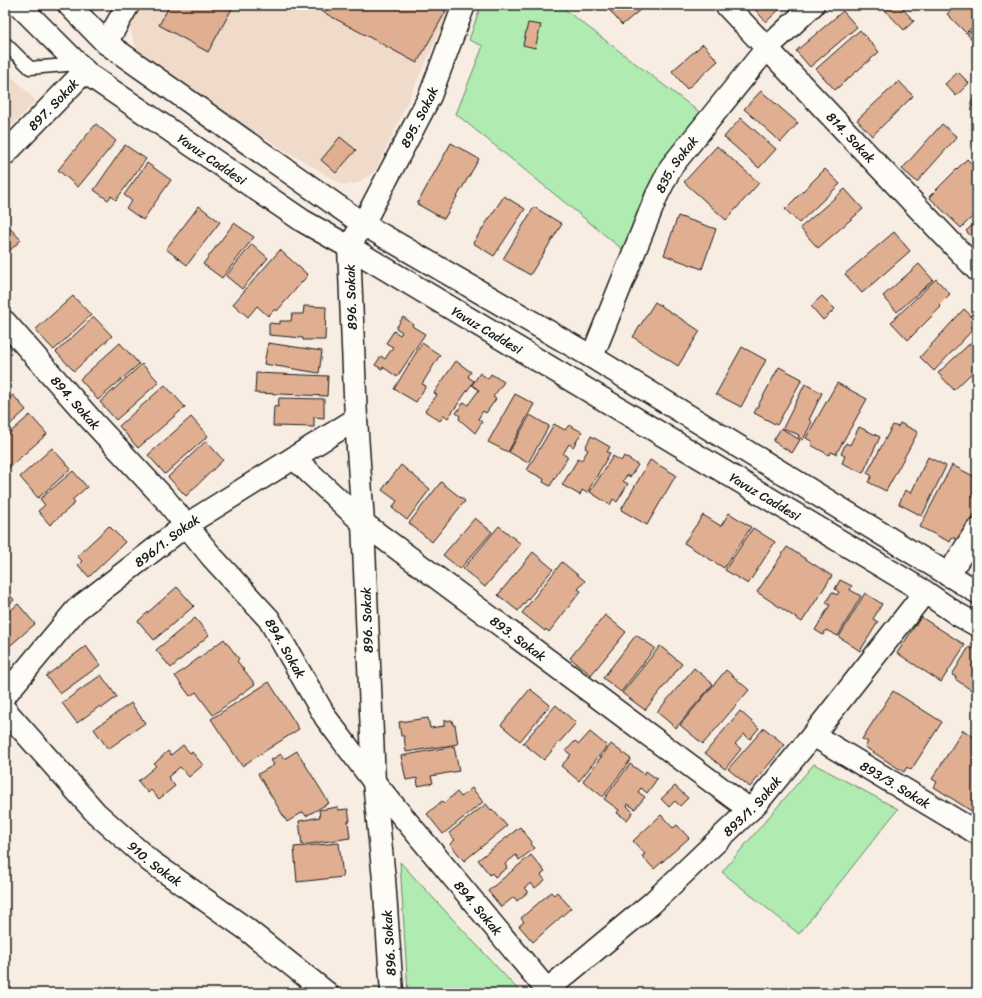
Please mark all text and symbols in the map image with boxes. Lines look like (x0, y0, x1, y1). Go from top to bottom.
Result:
street label: 897. Sokak (22, 73, 84, 136)
street label: 895. Sokak (393, 83, 444, 152)
street label: 814. Sokak (821, 106, 882, 168)
street label: Yavuz Caddesi (173, 127, 252, 191)
street label: 835. Sokak (648, 130, 704, 197)
street label: 896. Sokak (338, 264, 364, 330)
street label: Yavuz Caddesi (447, 299, 528, 360)
street label: 894. Sokak (45, 370, 106, 435)
street label: Yavuz Caddesi (725, 466, 806, 527)
street label: 896/1. Sokak (129, 508, 204, 573)
street label: 896. Sokak (354, 587, 380, 653)
street label: 893. Sokak (485, 609, 551, 667)
street label: 894. Sokak (259, 614, 312, 683)
street label: 893/3. Sokak (856, 754, 935, 814)
street label: 893/1. Sokak (717, 770, 787, 842)
street label: 910. Sokak (122, 835, 187, 892)
street label: 894. Sokak (448, 875, 509, 940)
street label: 896. Sokak (375, 909, 403, 977)

